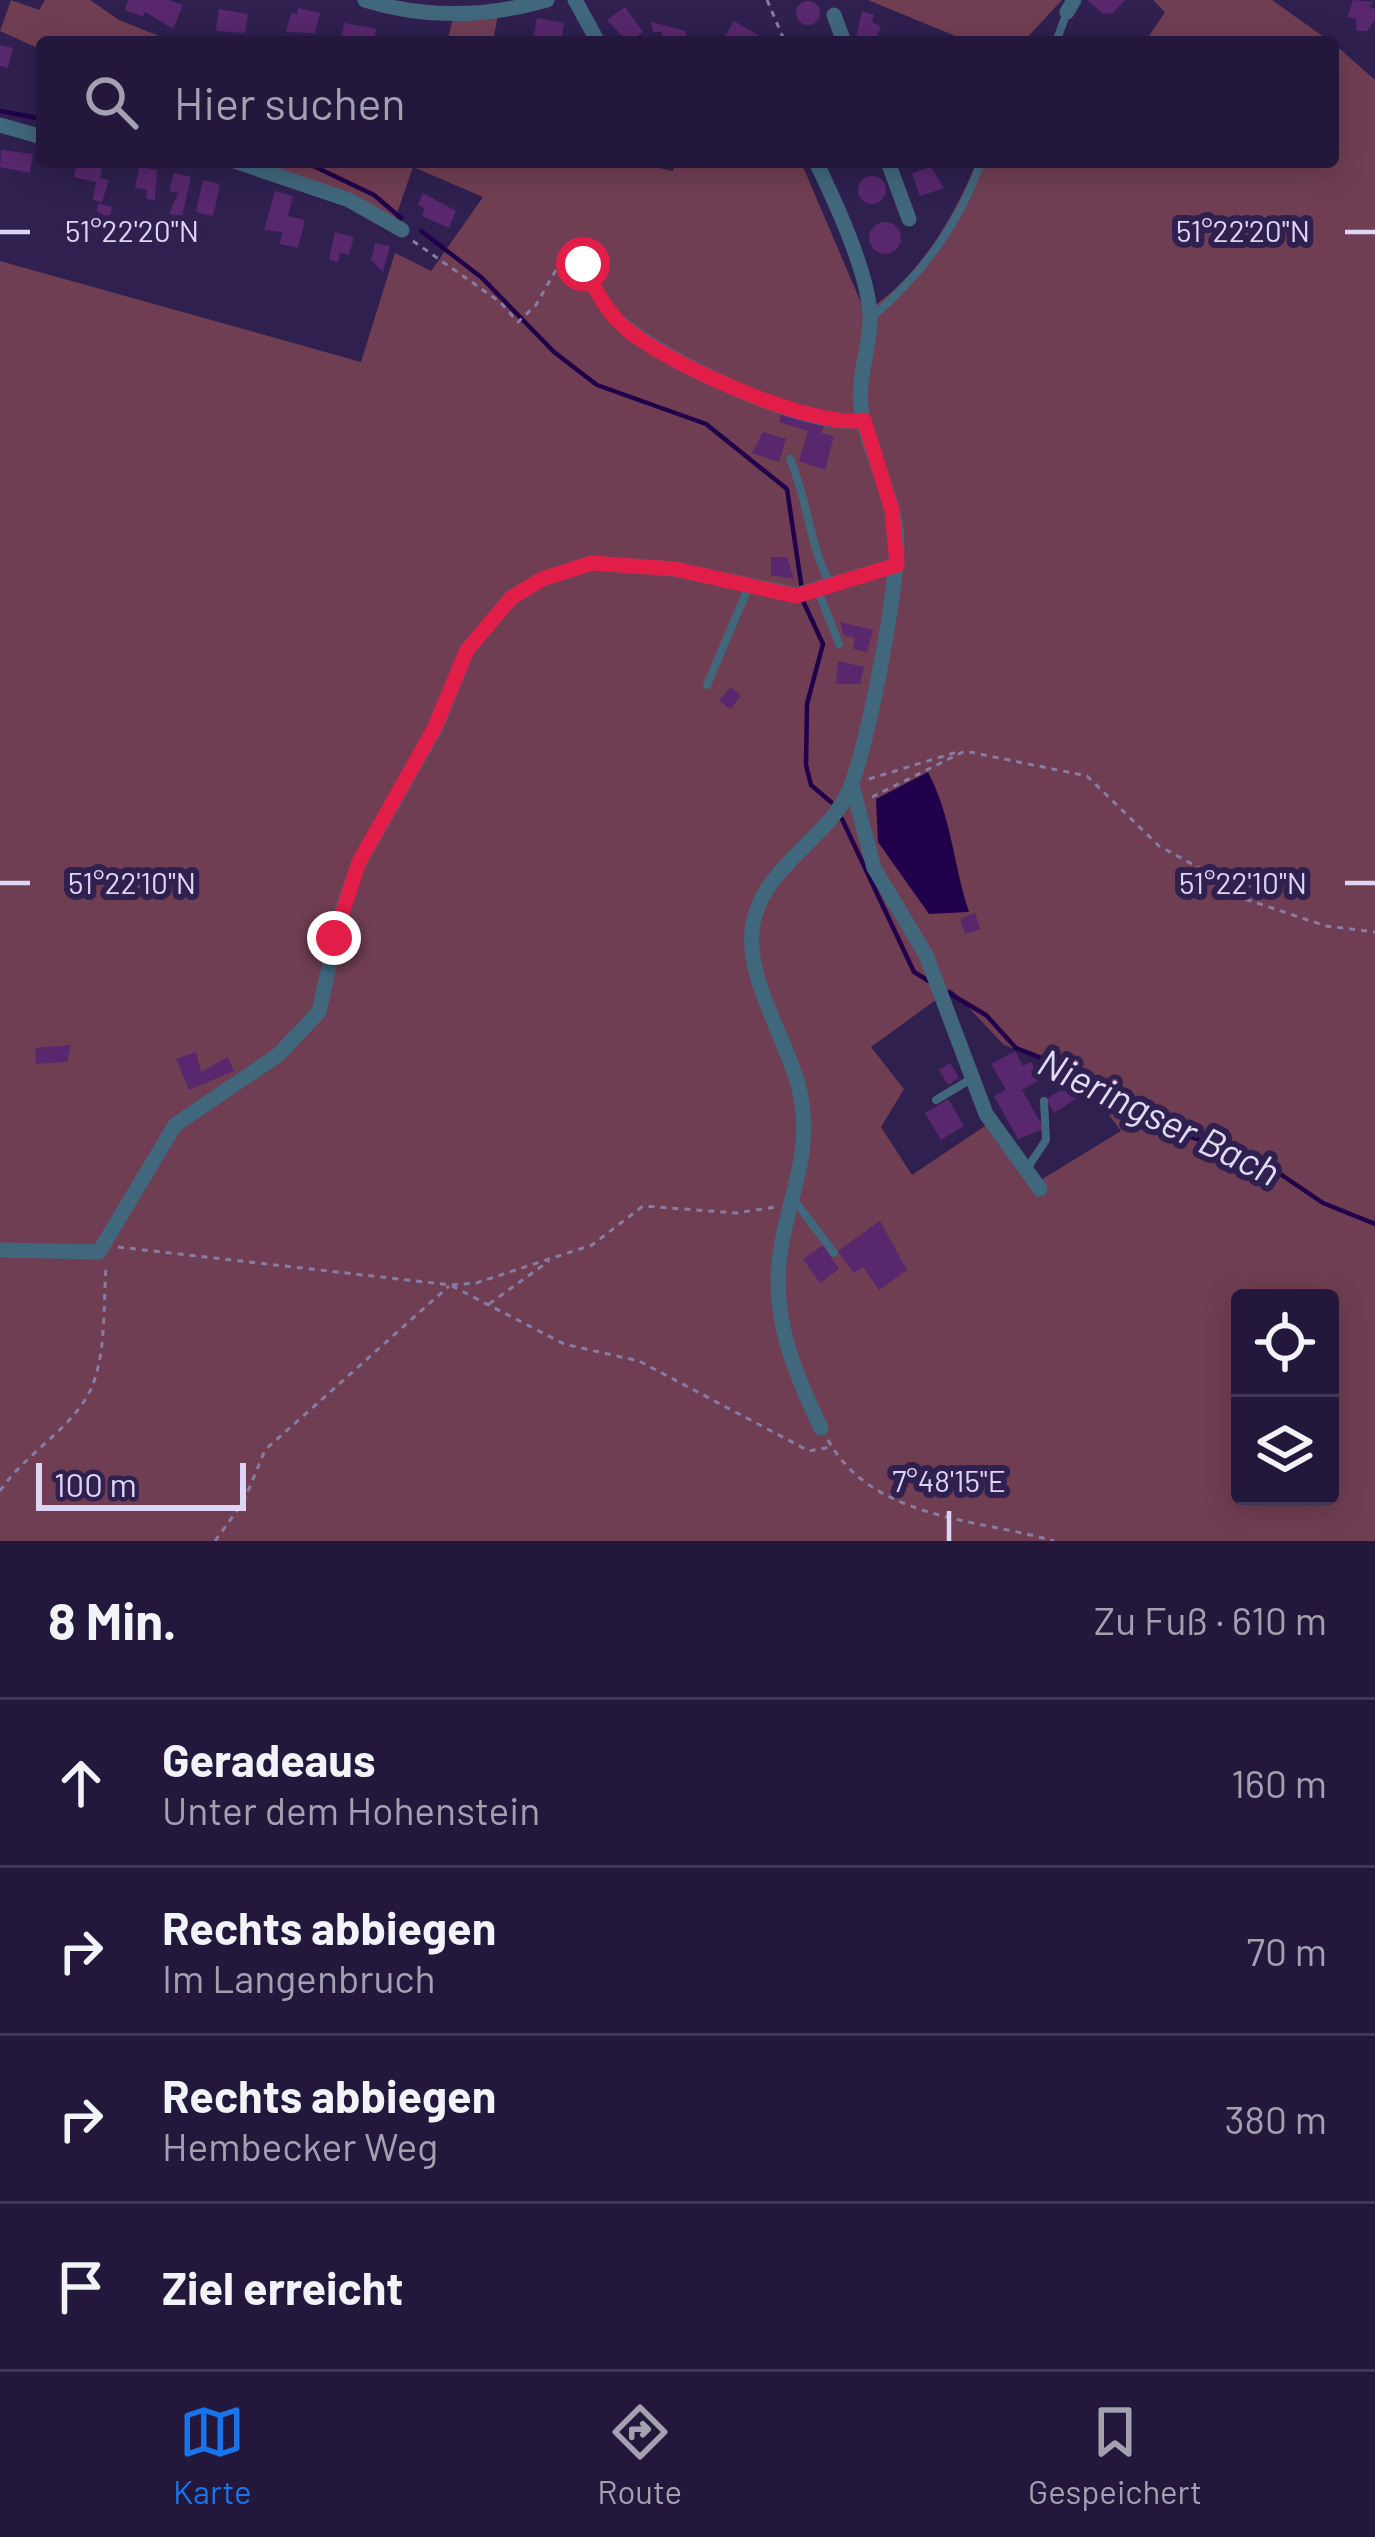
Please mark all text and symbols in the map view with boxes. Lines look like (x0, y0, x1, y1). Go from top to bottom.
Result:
search box (36, 36, 1339, 168)
icon: search (78, 69, 144, 135)
text: Hier suchen (174, 75, 406, 129)
text: 51°22'20"N (65, 212, 199, 248)
text: 51°22'20"N (1176, 212, 1310, 248)
route start (556, 237, 610, 291)
text: 51°22'10"N (68, 864, 196, 900)
text: 51°22'10"N (1179, 864, 1307, 900)
route end (307, 911, 361, 965)
water label: Nieringser Bach (1031, 1037, 1288, 1194)
map controls (1231, 1289, 1339, 1505)
button: locate (1231, 1289, 1339, 1397)
button: layers (1231, 1397, 1339, 1505)
scale bar (36, 1457, 246, 1510)
text: 7°48'15"E (892, 1462, 1006, 1498)
text: 100 m (54, 1464, 137, 1504)
text: 8 Min. (48, 1589, 177, 1650)
text: Zu Fuß · 610 m (1094, 1596, 1327, 1643)
text: Geradeaus (162, 1732, 375, 1786)
icon: ahead (48, 1750, 114, 1816)
text: 160 m (1231, 1759, 1327, 1806)
text: Unter dem Hohenstein (162, 1786, 540, 1833)
text: Rechts abbiegen (162, 1900, 496, 1954)
icon: right (48, 1918, 114, 1984)
text: 70 m (1246, 1927, 1327, 1974)
text: Im Langenbruch (162, 1954, 436, 2001)
text: Rechts abbiegen (162, 2068, 496, 2122)
icon: right (48, 2086, 114, 2152)
text: 380 m (1225, 2095, 1327, 2142)
text: Hembecker Weg (162, 2122, 438, 2169)
icon: arrive (48, 2254, 114, 2320)
text: Ziel erreicht (162, 2260, 403, 2314)
tab: Karte (173, 2399, 252, 2511)
tab: Route (597, 2399, 682, 2511)
tab: Gespeichert (1028, 2399, 1202, 2511)

